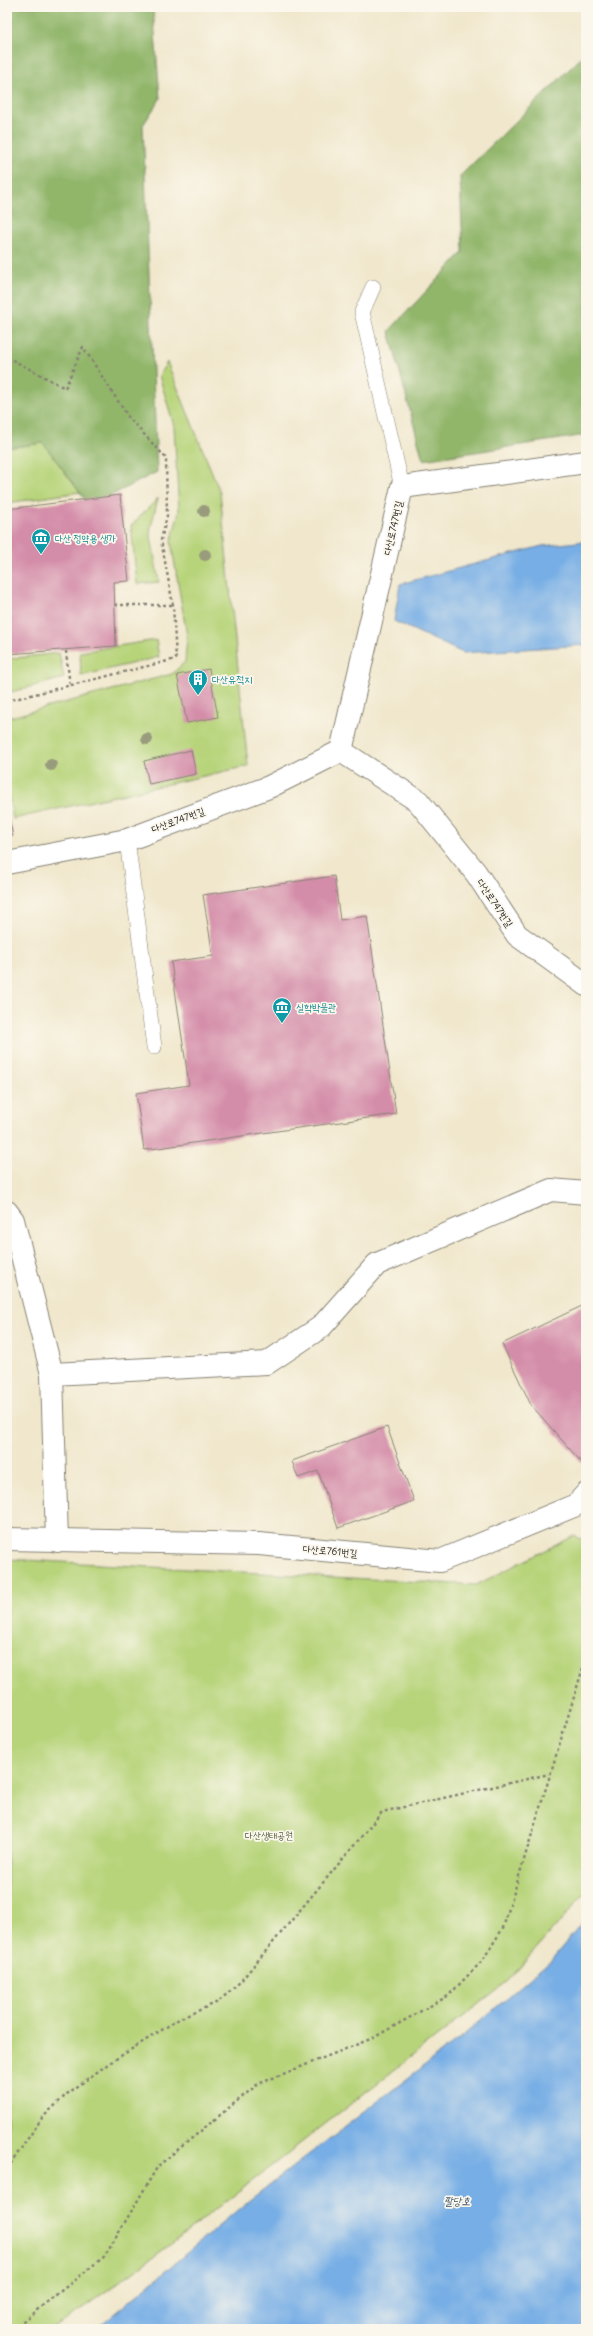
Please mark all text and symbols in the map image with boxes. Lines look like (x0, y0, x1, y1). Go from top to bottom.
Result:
street label: 다산로747번길 (380, 499, 406, 557)
museum icon: 다산 정약용 생가 (30, 527, 52, 555)
place label: 다산 정약용 생가 (55, 532, 116, 545)
building icon: 다산유적지 (187, 668, 209, 696)
place label: 다산유적지 (212, 673, 252, 686)
street label: 다산로747번길 (150, 804, 206, 836)
street label: 다산로747번길 (474, 876, 516, 930)
museum icon: 실학박물관 (271, 996, 293, 1024)
place label: 실학박물관 (296, 1001, 336, 1014)
street label: 다산로761번길 (302, 1542, 358, 1560)
park label: 다산생태공원 (245, 1829, 293, 1842)
water label: 팔당호 (444, 2194, 470, 2208)

